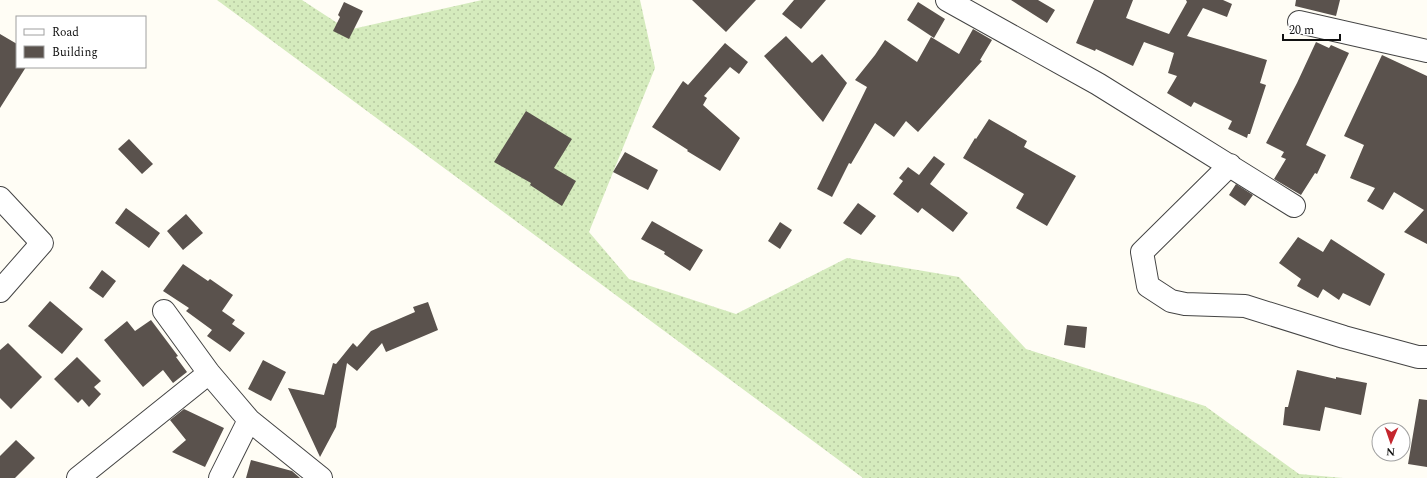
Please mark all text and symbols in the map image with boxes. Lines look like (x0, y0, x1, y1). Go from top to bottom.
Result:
legend (16, 16, 146, 68)
scale bar (1283, 16, 1340, 42)
text: 20 m (1289, 21, 1314, 40)
text: Road (52, 23, 79, 42)
text: Building (52, 43, 98, 62)
north arrow (1371, 422, 1411, 462)
text: N (1386, 443, 1395, 460)

